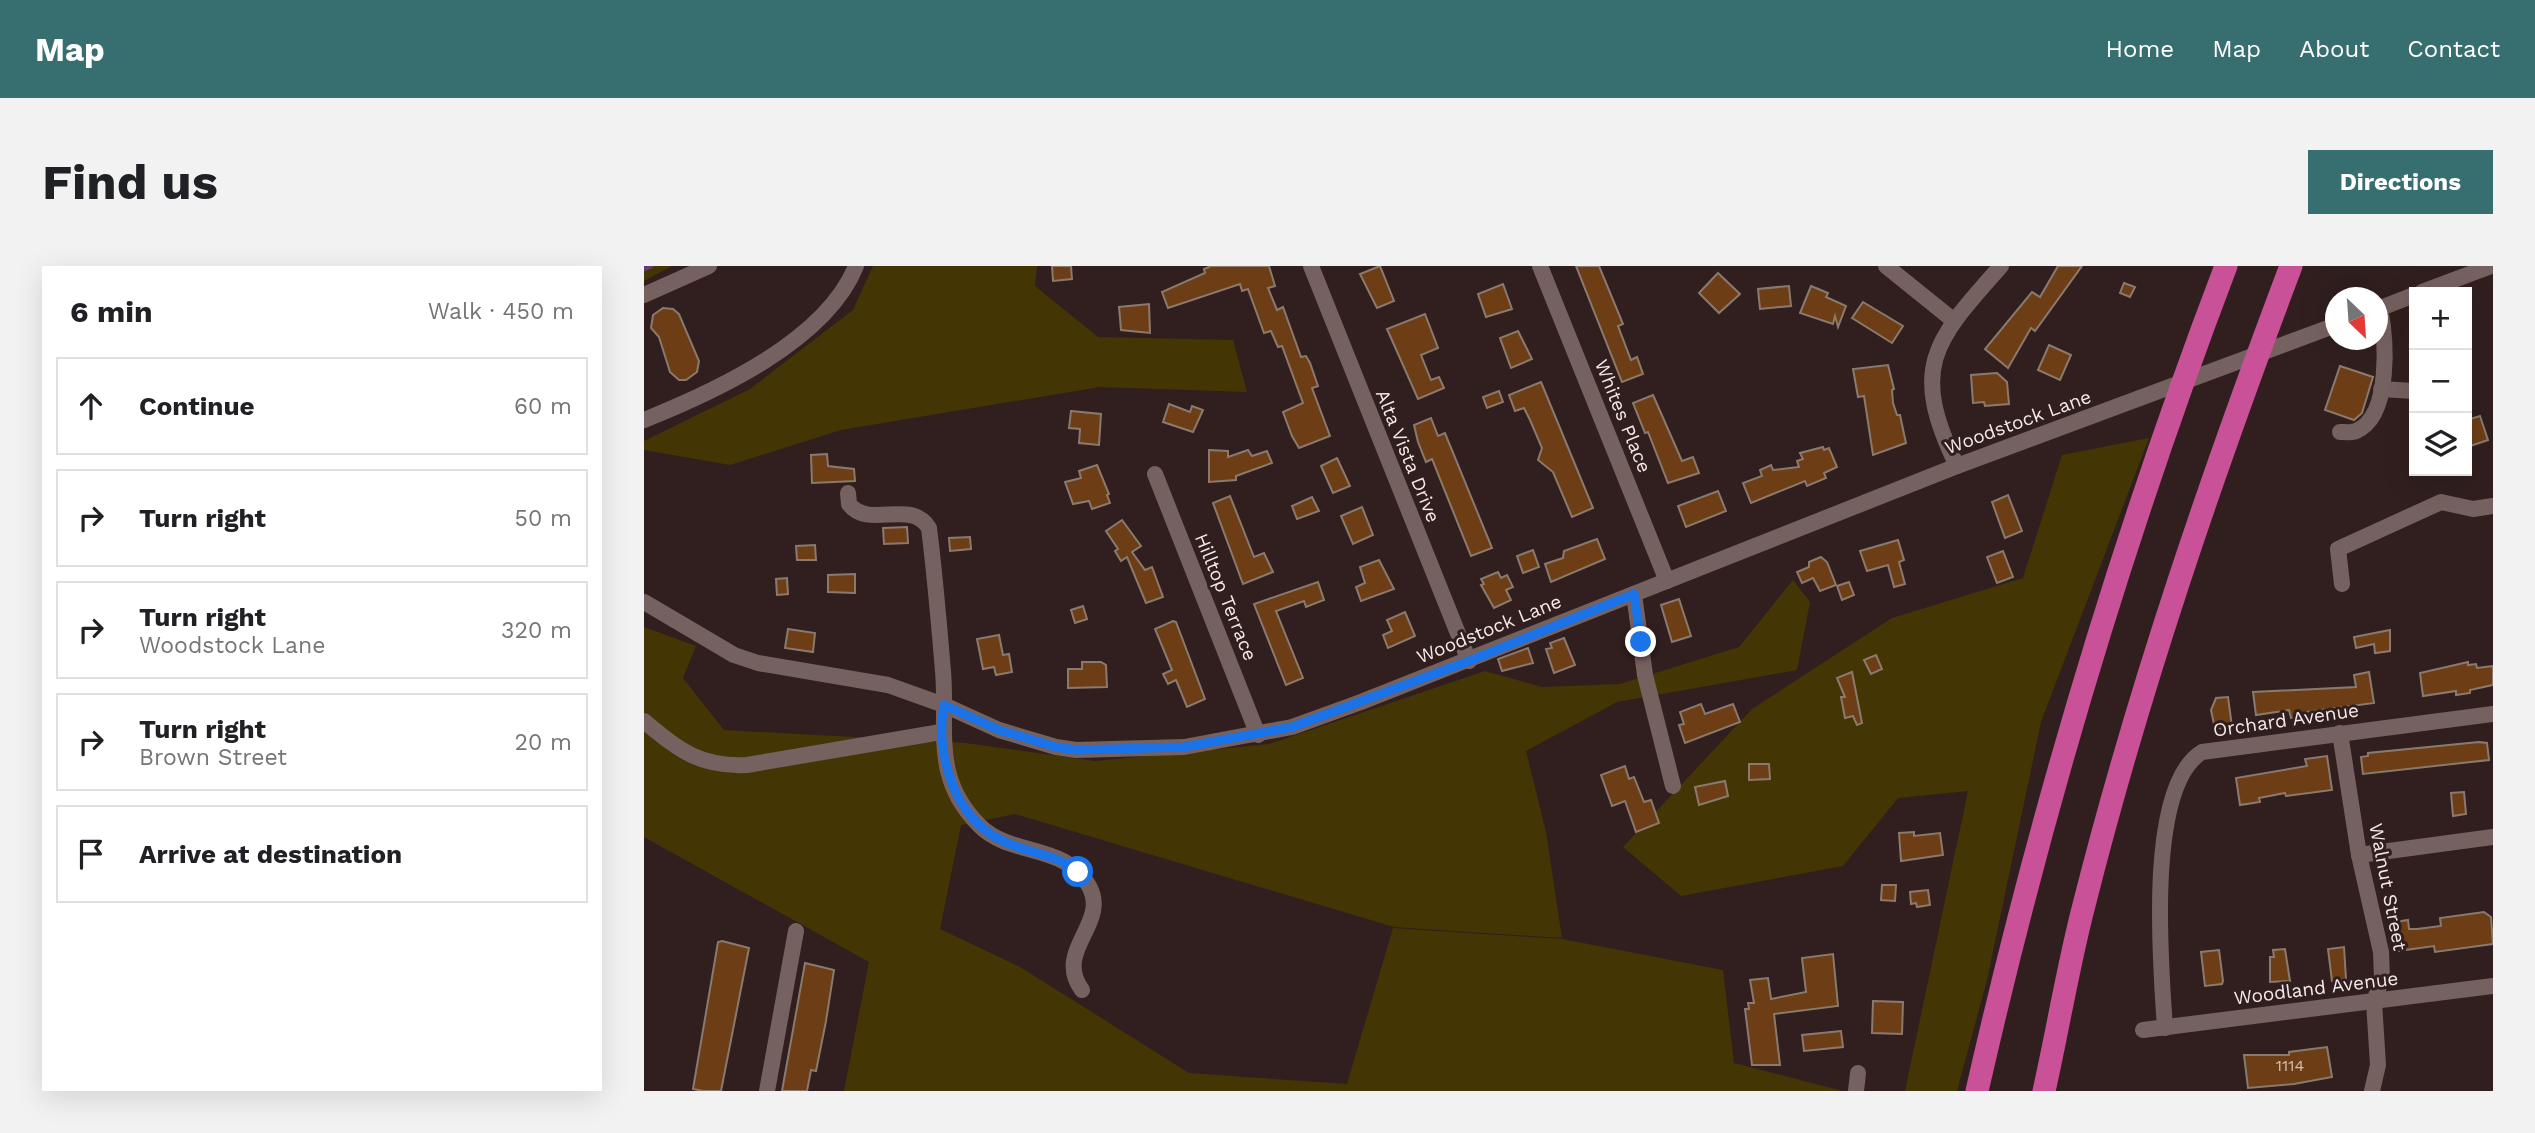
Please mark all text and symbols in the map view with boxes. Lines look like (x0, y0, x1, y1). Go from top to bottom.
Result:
text: Map (35, 30, 105, 69)
text: Home (2106, 35, 2174, 63)
text: Map (2212, 35, 2261, 63)
text: About (2299, 35, 2369, 63)
text: Contact (2407, 35, 2500, 63)
button: Directions (2308, 150, 2493, 214)
text: Find us (42, 153, 218, 211)
north arrow (2325, 287, 2388, 350)
map controls (2409, 287, 2472, 476)
button: + (2409, 287, 2472, 350)
text: 6 min (70, 294, 153, 329)
text: Walk · 450 m (428, 298, 574, 325)
button: − (2409, 350, 2472, 413)
street label: Whites Place (1590, 356, 1656, 476)
street label: Woodstock Lane (1942, 385, 2094, 459)
street label: Alta Vista Drive (1371, 386, 1445, 526)
icon: ahead (72, 387, 110, 425)
text: Continue (139, 391, 255, 421)
text: 60 m (514, 393, 572, 420)
button: layers (2409, 413, 2472, 476)
icon: right (72, 499, 110, 537)
text: Turn right (139, 503, 266, 533)
text: 50 m (515, 505, 572, 532)
street label: Hilltop Terrace (1190, 530, 1262, 664)
street label: Woodstock Lane (1413, 589, 1565, 669)
text: Turn right (139, 602, 266, 632)
icon: right (72, 611, 110, 649)
text: 320 m (501, 617, 572, 644)
route end (1625, 626, 1656, 657)
text: Woodstock Lane (139, 632, 325, 659)
street label: Orchard Avenue (2212, 698, 2360, 742)
text: Turn right (139, 714, 266, 744)
icon: right (72, 723, 110, 761)
text: 20 m (515, 729, 572, 756)
text: Brown Street (139, 744, 287, 771)
street label: Walnut Street (2364, 821, 2412, 953)
icon: arrive (72, 835, 110, 873)
text: Arrive at destination (139, 839, 402, 869)
route start (1062, 856, 1093, 887)
street label: Woodland Avenue (2232, 967, 2400, 1009)
house number: 1114 (2276, 1056, 2304, 1075)

